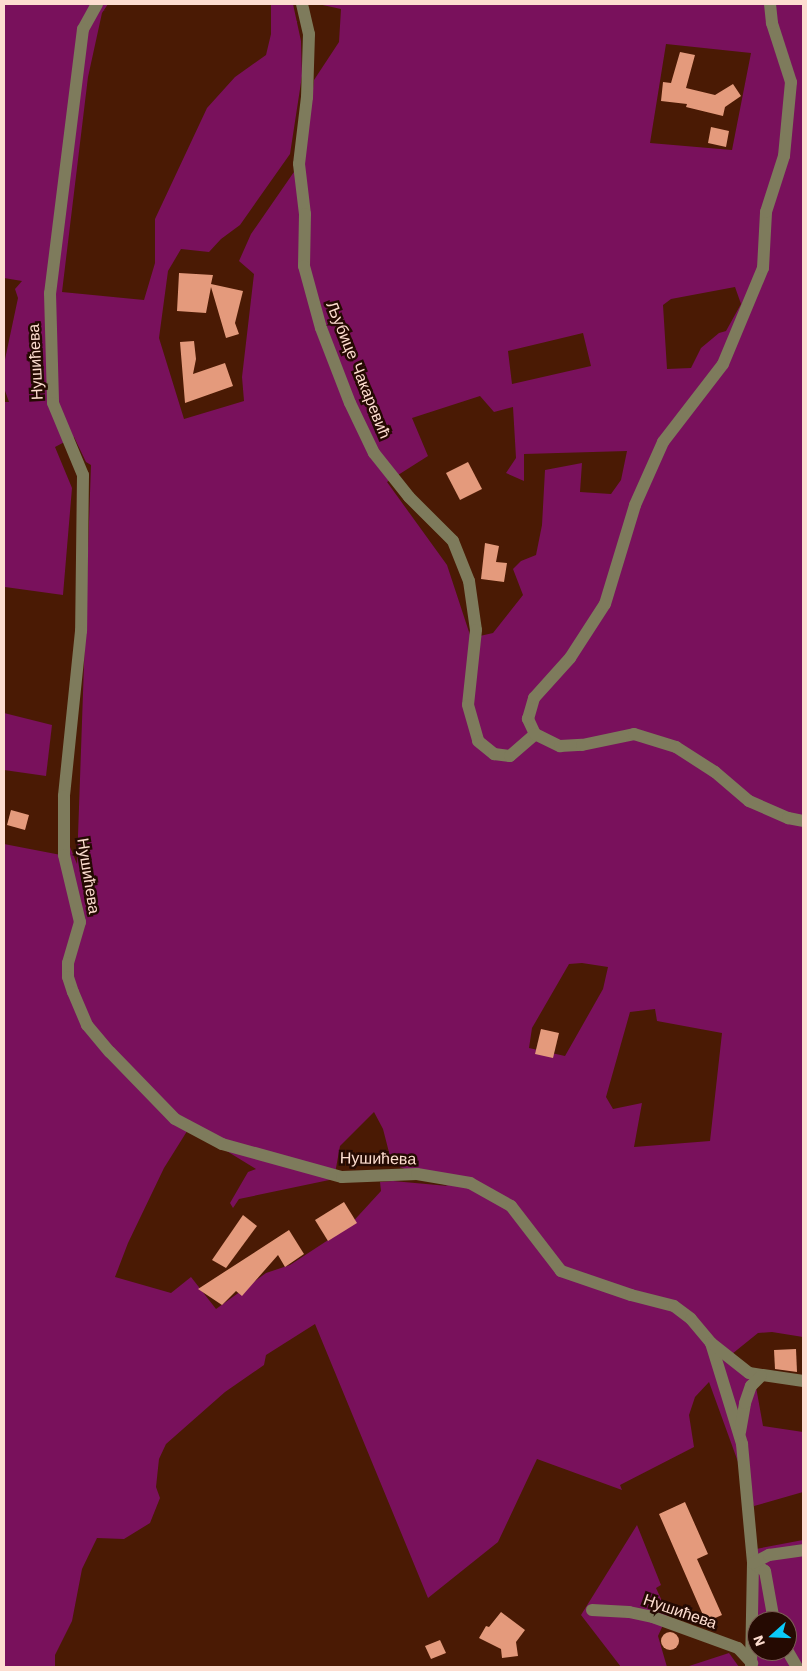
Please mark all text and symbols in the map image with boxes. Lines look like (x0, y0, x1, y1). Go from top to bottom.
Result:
street label: Љубице Чакаревић (322, 298, 394, 442)
street label: Нушићева (24, 323, 48, 401)
street label: Нушићева (73, 837, 103, 915)
street label: Нушићева (340, 1149, 416, 1169)
street label: Нушићева (641, 1590, 719, 1634)
north arrow (747, 1611, 797, 1661)
text: N (750, 1633, 768, 1648)

